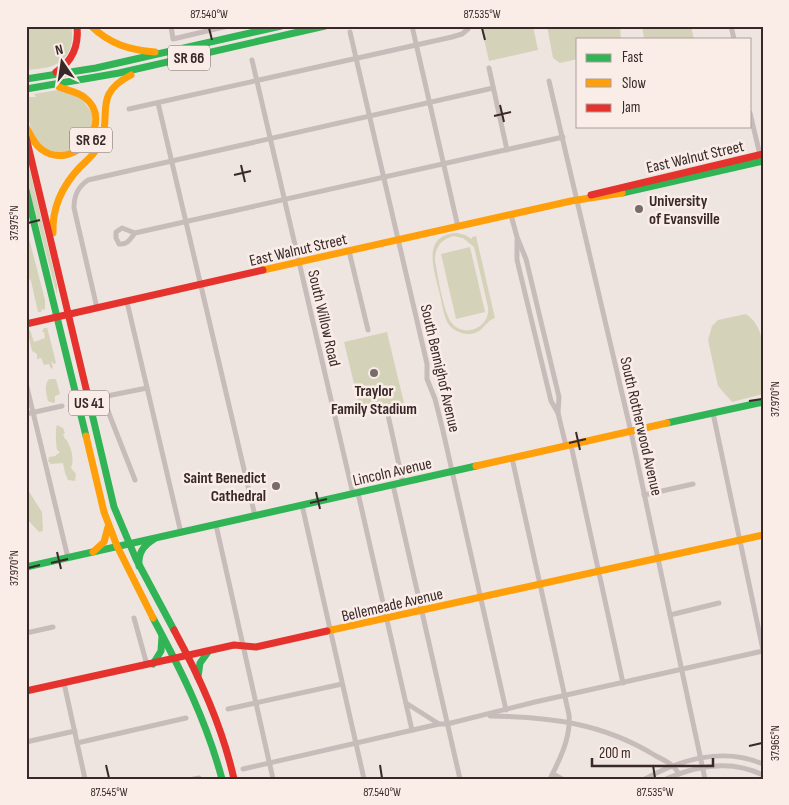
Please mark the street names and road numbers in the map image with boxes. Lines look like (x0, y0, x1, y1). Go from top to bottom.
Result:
road number: SR 66 (168, 46, 210, 70)
road number: SR 62 (70, 128, 112, 152)
street label: East Walnut Street (645, 137, 746, 178)
street label: East Walnut Street (248, 230, 349, 271)
street label: South Willow Road (303, 268, 344, 368)
street label: South Bennighof Avenue (416, 302, 464, 434)
street label: South Rotherwood Avenue (615, 355, 666, 498)
road number: US 41 (69, 390, 109, 416)
street label: Lincoln Avenue (351, 454, 434, 491)
street label: Bellemeade Avenue (340, 585, 445, 626)

